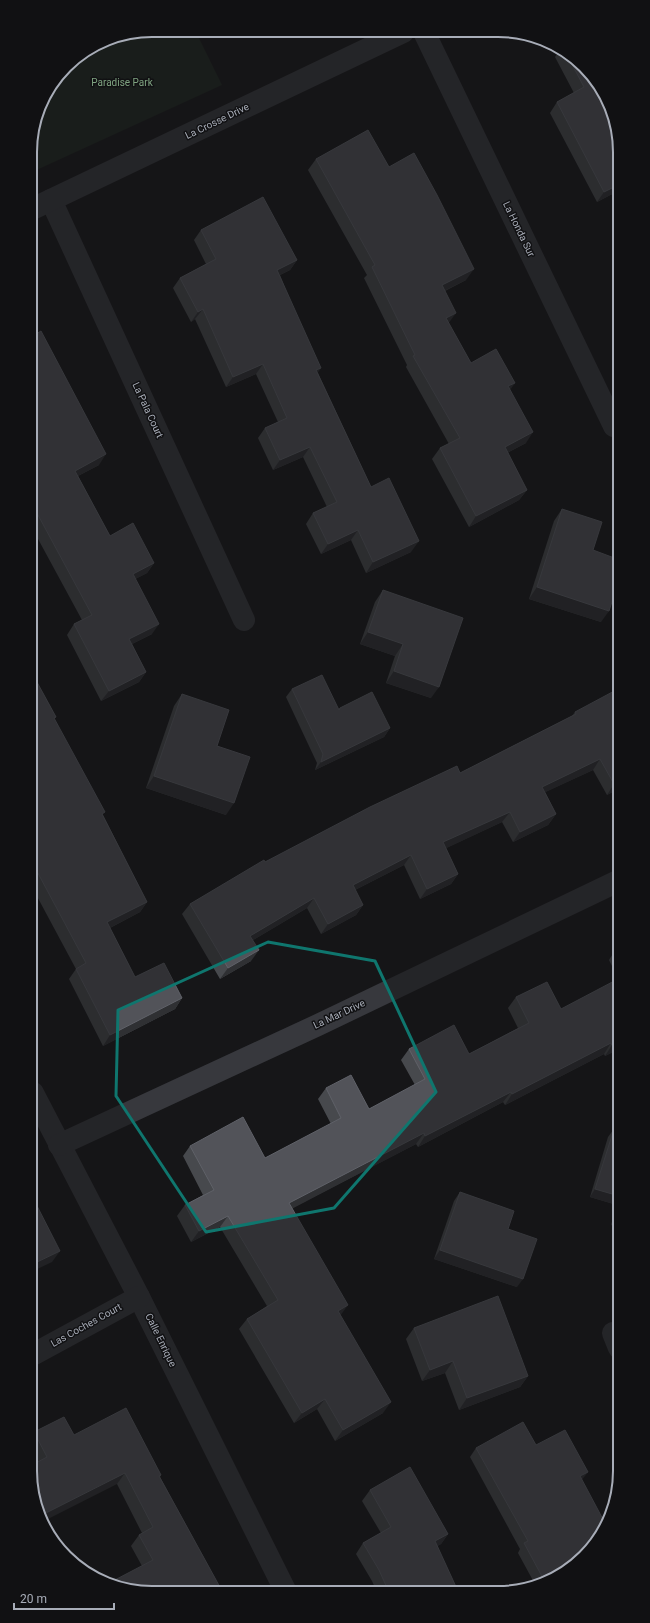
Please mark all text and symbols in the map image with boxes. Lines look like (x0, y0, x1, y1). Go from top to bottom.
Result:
park label: Paradise Park (91, 77, 154, 88)
street label: La Crosse Drive (183, 101, 251, 141)
street label: La Honda Sur (501, 200, 537, 259)
street label: La Pala Court (130, 380, 166, 440)
street label: La Mar Drive (311, 997, 367, 1031)
street label: Las Coches Court (49, 1301, 123, 1349)
street label: Calle Enrique (143, 1311, 179, 1369)
scale bar (14, 1585, 114, 1611)
text: 20 m (20, 1592, 47, 1606)

